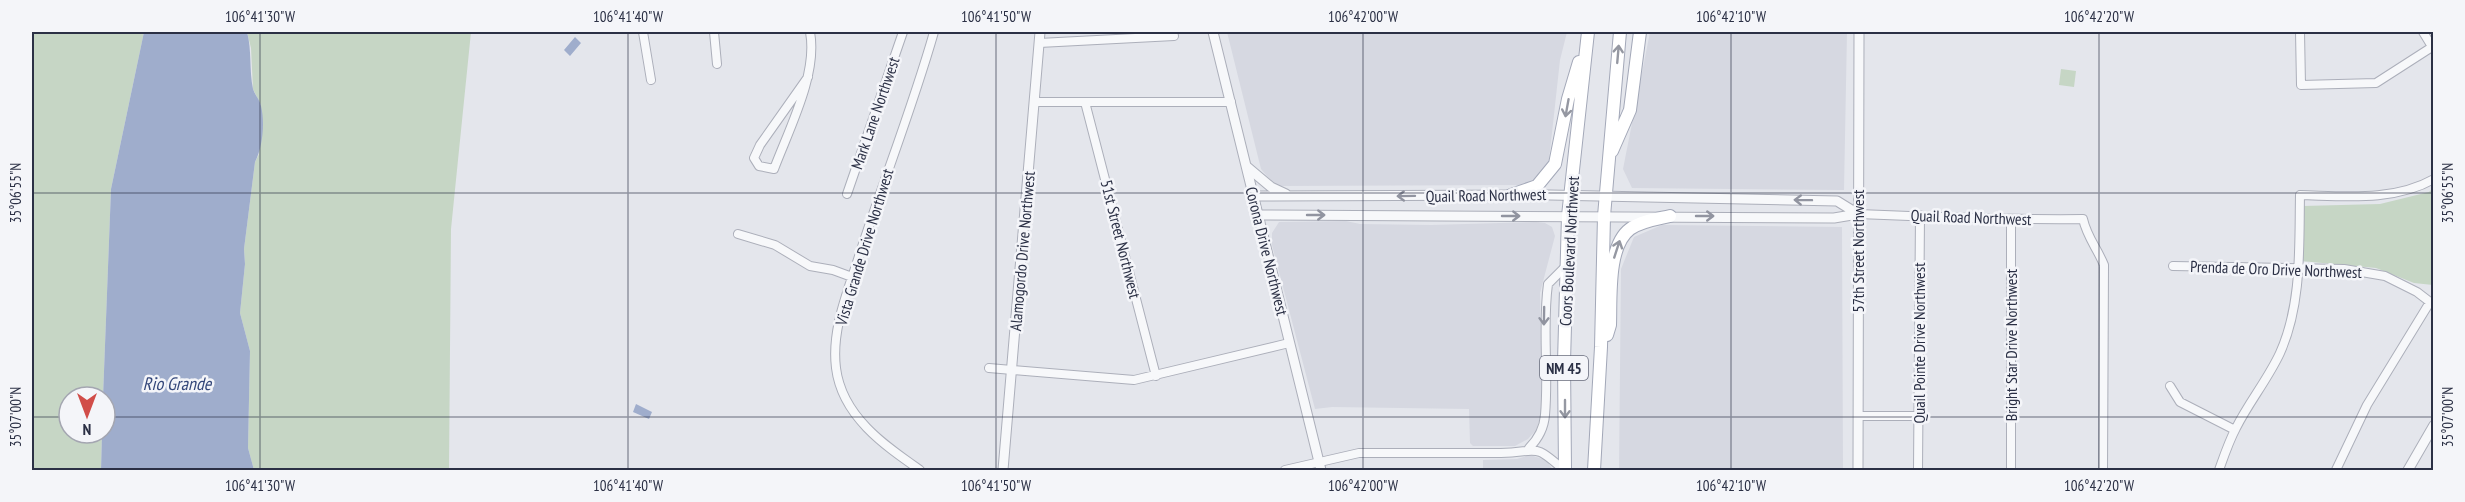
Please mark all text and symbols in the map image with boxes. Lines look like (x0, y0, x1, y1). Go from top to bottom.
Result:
text: 106°41'30"W (225, 7, 295, 26)
text: 106°41'40"W (593, 7, 663, 26)
text: 106°41'50"W (961, 7, 1031, 26)
text: 106°42'00"W (1328, 7, 1398, 26)
text: 106°42'10"W (1696, 7, 1766, 26)
text: 106°42'20"W (2064, 7, 2134, 26)
one-way arrow (1613, 45, 1624, 65)
street label: Mark Lane Northwest (846, 54, 904, 172)
one-way arrow (1561, 98, 1572, 118)
text: 35°06'55"N (6, 163, 25, 223)
text: 35°06'55"N (2438, 163, 2457, 223)
street label: Vista Grande Drive Northwest (830, 166, 898, 329)
street label: Alamogordo Drive Northwest (1005, 170, 1039, 332)
street label: Coors Boulevard Northwest (1555, 175, 1583, 326)
street label: 51st Street Northwest (1097, 178, 1146, 301)
street label: Quail Road Northwest (1425, 184, 1547, 206)
street label: Corona Drive Northwest (1241, 185, 1293, 318)
street label: 57th Street Northwest (1848, 189, 1868, 313)
one-way arrow (1397, 190, 1417, 202)
one-way arrow (1794, 194, 1814, 206)
street label: Quail Road Northwest (1910, 205, 2032, 229)
one-way arrow (1305, 209, 1325, 221)
one-way arrow (1500, 210, 1520, 222)
one-way arrow (1694, 211, 1714, 222)
one-way arrow (1612, 240, 1623, 259)
street label: Prenda de Oro Drive Northwest (2190, 256, 2363, 282)
street label: Quail Pointe Drive Northwest (1909, 262, 1929, 424)
street label: Bright Star Drive Northwest (2001, 268, 2021, 421)
one-way arrow (1538, 306, 1550, 326)
road number: NM 45 (1540, 356, 1588, 380)
water label: Rio Grande (143, 372, 213, 395)
north arrow (57, 385, 117, 445)
text: 35°07'00"N (6, 387, 25, 447)
text: 35°07'00"N (2438, 387, 2457, 447)
one-way arrow (1559, 398, 1571, 418)
text: N (83, 420, 91, 440)
text: 106°41'30"W (225, 476, 295, 495)
text: 106°41'40"W (593, 476, 663, 495)
text: 106°41'50"W (961, 476, 1031, 495)
text: 106°42'00"W (1328, 476, 1398, 495)
text: 106°42'10"W (1696, 476, 1766, 495)
text: 106°42'20"W (2064, 476, 2134, 495)

